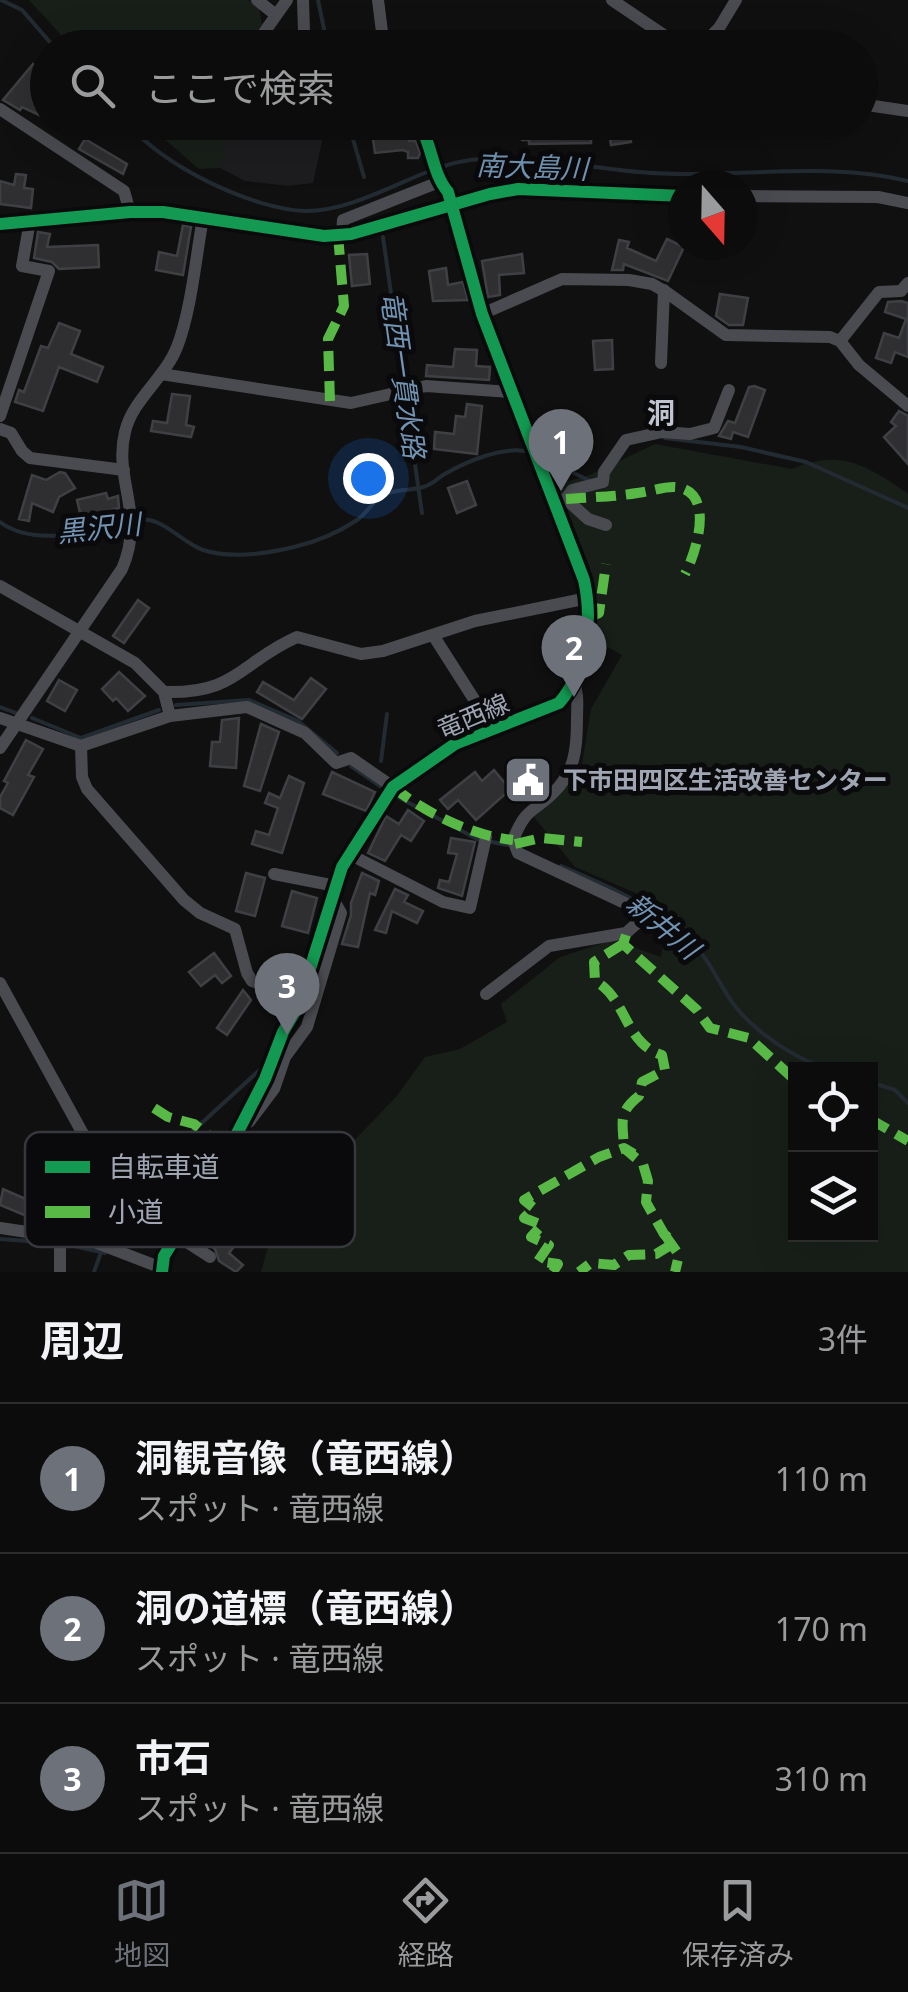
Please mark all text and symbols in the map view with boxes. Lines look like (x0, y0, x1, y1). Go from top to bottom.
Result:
search box (30, 30, 878, 140)
icon: search (65, 58, 120, 113)
text: ここで検索 (145, 61, 335, 113)
water label: 南大島川 (475, 145, 592, 187)
north arrow (668, 170, 758, 260)
water label: 竜西一貫水路 (373, 289, 435, 463)
district label: 洞 (647, 393, 675, 431)
pin: 1 (528, 408, 594, 491)
your location (343, 453, 394, 504)
water label: 黒沢川 (55, 503, 146, 550)
pin: 2 (542, 614, 606, 697)
street label: 竜西線 (431, 685, 514, 745)
public building icon: 下市田四区生活改善センター (502, 754, 554, 806)
place label: 下市田四区生活改善センター (563, 762, 888, 796)
water label: 新井川 (619, 884, 710, 969)
pin: 3 (254, 952, 320, 1035)
map controls (788, 1062, 878, 1242)
button: locate (788, 1062, 878, 1152)
legend (25, 1132, 355, 1247)
text: 自転車道 (108, 1147, 220, 1185)
button: layers (788, 1152, 878, 1242)
text: 小道 (108, 1192, 164, 1230)
text: 周辺 (40, 1311, 124, 1368)
text: 3件 (818, 1317, 868, 1360)
text: 洞観音像（竜西線） (135, 1431, 477, 1483)
text: 1 (63, 1457, 82, 1500)
text: 110 m (775, 1457, 868, 1500)
text: スポット · 竜西線 (135, 1486, 384, 1529)
text: 洞の道標（竜西線） (135, 1581, 477, 1633)
text: 2 (63, 1607, 82, 1650)
text: 170 m (775, 1607, 868, 1650)
text: スポット · 竜西線 (135, 1636, 384, 1679)
text: 市石 (135, 1731, 211, 1783)
text: 3 (63, 1757, 82, 1800)
text: 310 m (775, 1757, 868, 1800)
text: スポット · 竜西線 (135, 1786, 384, 1829)
tab: 地図 (114, 1873, 170, 1973)
tab: 経路 (398, 1873, 454, 1973)
tab: 保存済み (682, 1873, 794, 1973)

